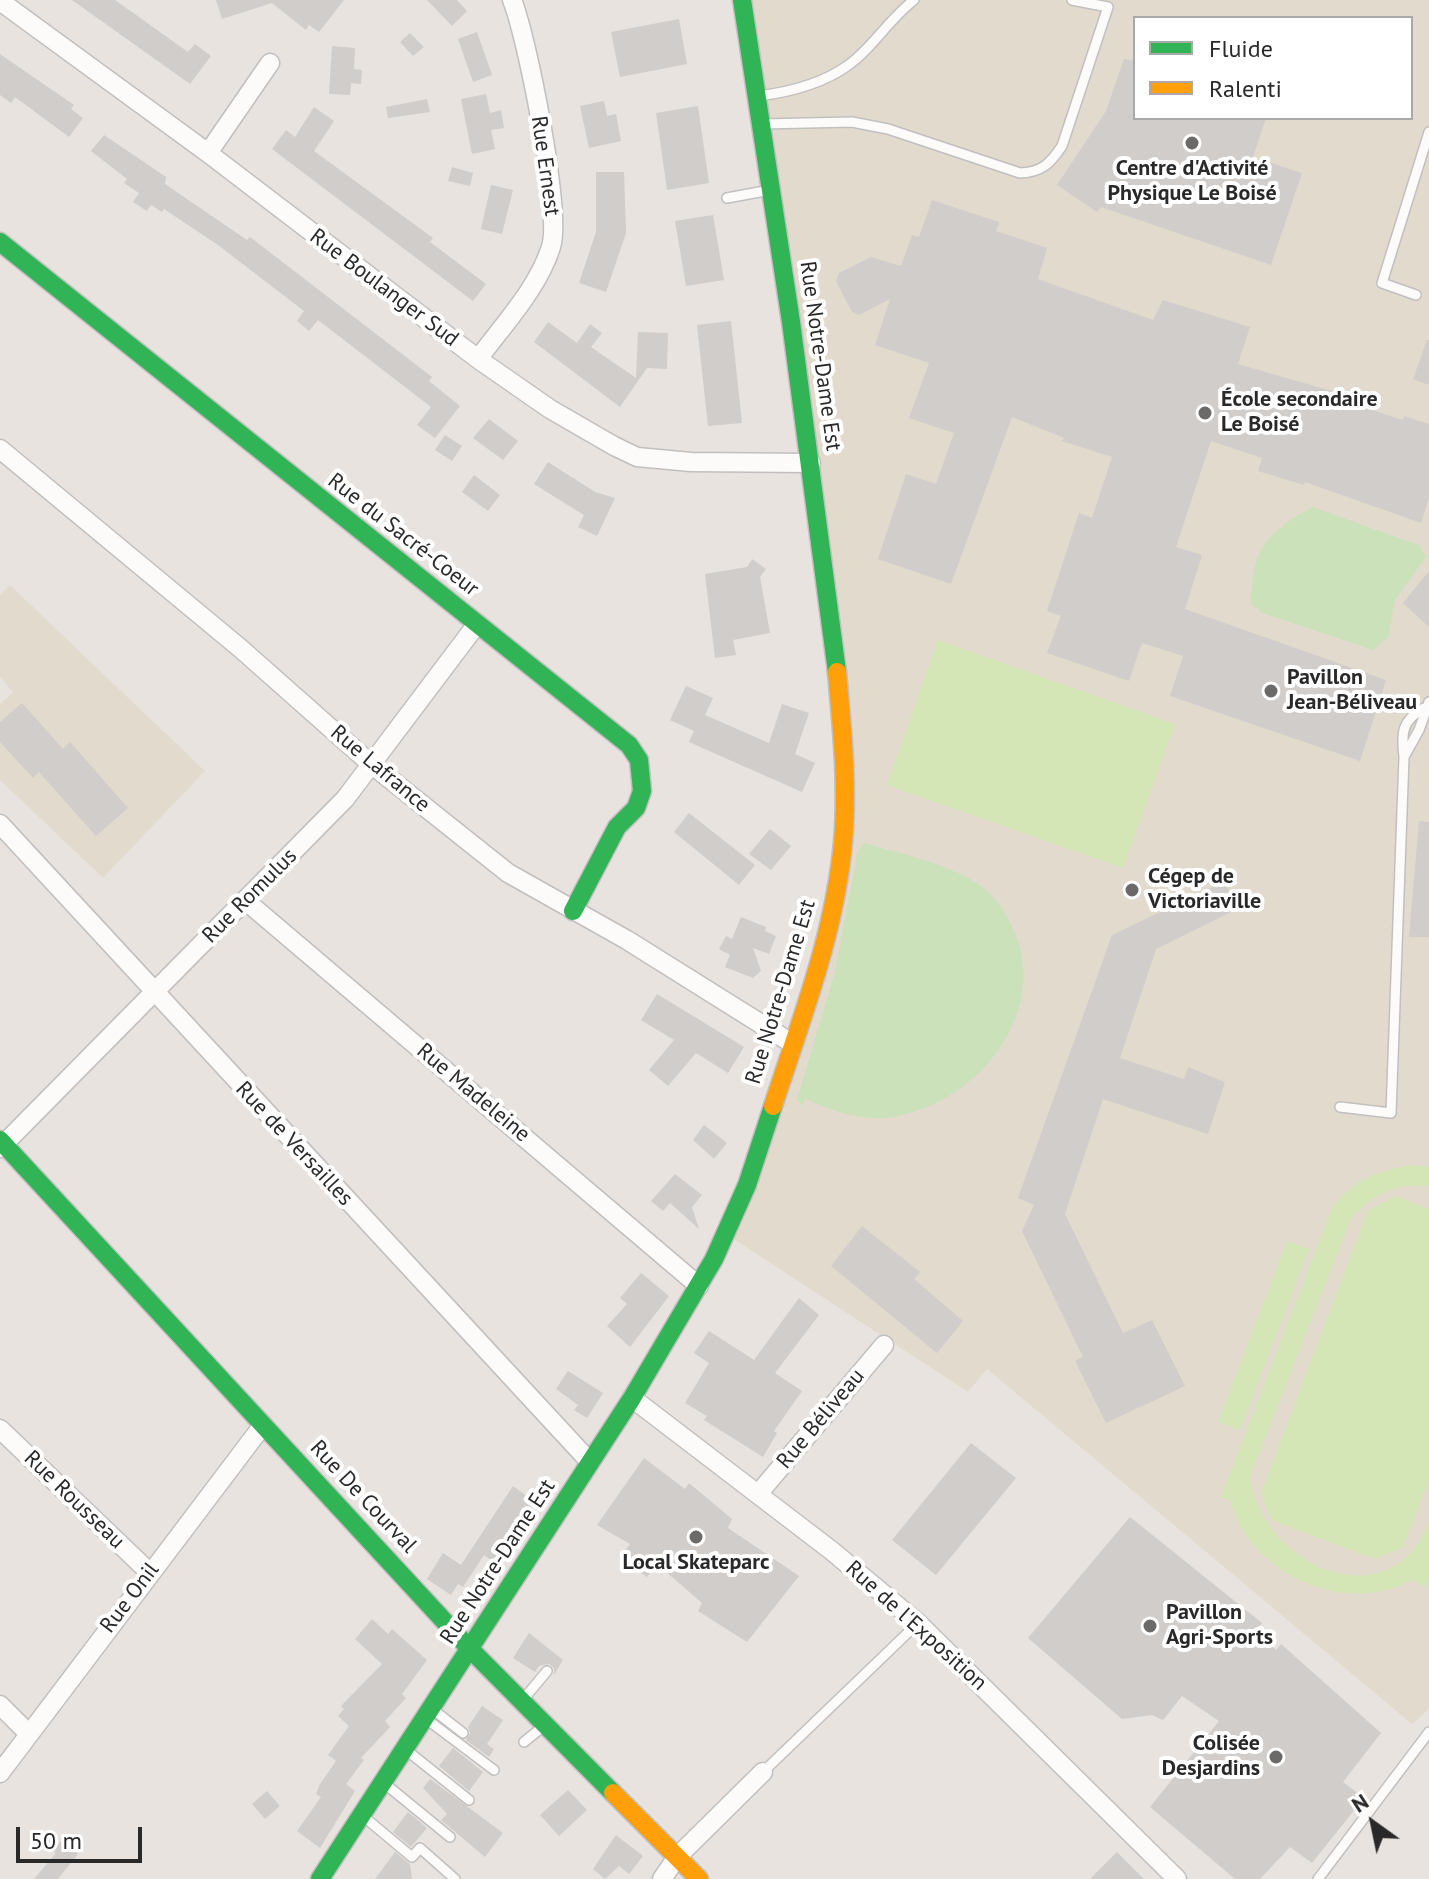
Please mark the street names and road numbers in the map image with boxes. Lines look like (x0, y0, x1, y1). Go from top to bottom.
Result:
street label: Rue Ernest (525, 114, 565, 218)
street label: Rue Boulanger Sud (304, 223, 464, 353)
street label: Rue Notre-Dame Est (794, 260, 846, 452)
street label: Rue du Sacré-Coeur (322, 468, 484, 602)
street label: Rue Lafrance (325, 720, 435, 818)
street label: Rue Romulus (197, 843, 303, 949)
street label: Rue Notre-Dame Est (740, 897, 822, 1087)
street label: Rue Madeleine (411, 1038, 535, 1148)
street label: Rue de Versailles (230, 1077, 358, 1211)
street label: Rue Béliveau (772, 1364, 870, 1474)
street label: Rue De Courval (304, 1435, 422, 1559)
street label: Rue Rousseau (18, 1445, 130, 1555)
street label: Rue Notre-Dame Est (435, 1475, 561, 1649)
street label: Rue de l'Exposition (840, 1556, 992, 1696)
street label: Rue Onil (95, 1558, 165, 1638)

